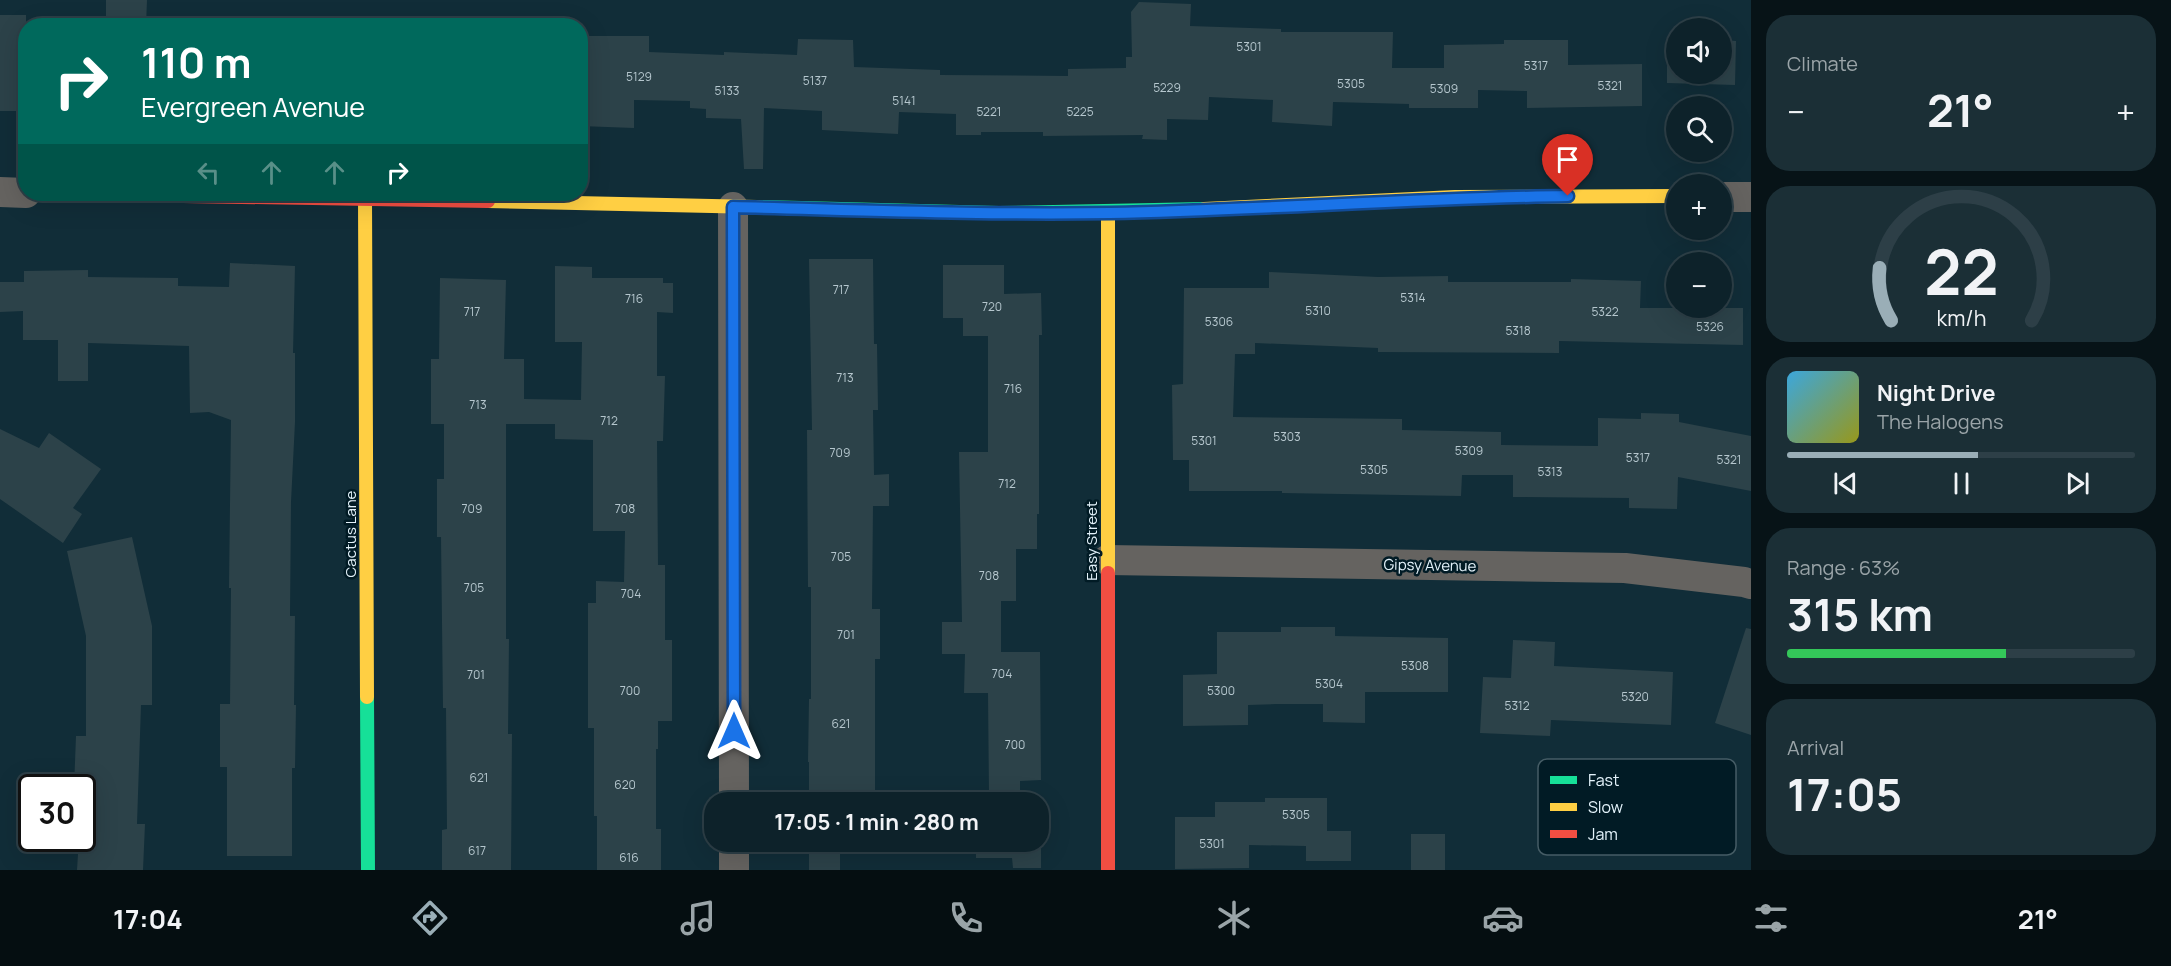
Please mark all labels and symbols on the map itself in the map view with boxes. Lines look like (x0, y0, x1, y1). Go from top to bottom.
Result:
house number: 5301 (1236, 38, 1262, 55)
house number: 5317 (1524, 57, 1548, 74)
house number: 5129 (626, 68, 652, 85)
house number: 5137 (803, 72, 827, 89)
house number: 5305 (1337, 75, 1365, 92)
house number: 5321 (1597, 77, 1623, 94)
house number: 5229 (1153, 79, 1181, 96)
house number: 5309 (1430, 80, 1458, 97)
house number: 5133 (715, 82, 739, 99)
house number: 5141 (892, 92, 916, 109)
house number: 5221 (977, 103, 1001, 120)
house number: 5225 (1066, 103, 1094, 120)
pin (1542, 134, 1593, 196)
house number: 717 (833, 281, 849, 298)
house number: 5314 (1400, 289, 1426, 306)
house number: 716 (625, 290, 643, 307)
house number: 720 (982, 298, 1002, 315)
house number: 5310 (1305, 302, 1331, 319)
house number: 717 (464, 303, 480, 320)
house number: 5322 (1591, 303, 1619, 320)
house number: 5306 (1205, 313, 1233, 330)
house number: 5326 (1696, 318, 1724, 335)
house number: 5318 (1505, 322, 1531, 339)
house number: 713 (836, 369, 854, 386)
house number: 716 (1004, 380, 1022, 397)
house number: 713 (469, 396, 487, 413)
house number: 712 (600, 412, 618, 429)
house number: 5303 (1273, 428, 1301, 445)
house number: 5301 (1191, 432, 1217, 449)
house number: 5309 (1455, 442, 1483, 459)
house number: 709 (830, 444, 850, 461)
house number: 5317 (1626, 449, 1650, 466)
house number: 5321 (1716, 451, 1742, 468)
house number: 5305 (1360, 461, 1388, 478)
house number: 5313 (1538, 463, 1562, 480)
house number: 712 (998, 475, 1016, 492)
street label: Cactus Lane (340, 490, 361, 577)
house number: 709 (462, 500, 482, 517)
house number: 708 (615, 500, 635, 517)
street label: Easy Street (1081, 501, 1102, 581)
house number: 705 (831, 548, 851, 565)
street label: Gipsy Avenue (1383, 554, 1477, 576)
house number: 708 (979, 567, 999, 584)
house number: 705 (464, 579, 484, 596)
house number: 704 (621, 585, 641, 602)
house number: 701 (837, 626, 855, 643)
house number: 5308 (1401, 657, 1429, 674)
house number: 704 (992, 665, 1012, 682)
house number: 701 (467, 666, 485, 683)
house number: 5304 (1315, 675, 1343, 692)
house number: 700 (620, 682, 640, 699)
house number: 5300 (1207, 682, 1235, 699)
house number: 5320 (1621, 688, 1649, 705)
house number: 5312 (1504, 697, 1530, 714)
position arrow (702, 699, 766, 763)
house number: 621 (832, 715, 850, 732)
house number: 700 (1005, 736, 1025, 753)
legend (1538, 759, 1736, 855)
house number: 621 (470, 769, 488, 786)
text: Fast (1588, 769, 1619, 791)
speed limit sign: 30 (18, 774, 96, 852)
house number: 620 (614, 776, 636, 793)
text: Slow (1588, 796, 1623, 818)
house number: 5305 (1282, 806, 1310, 823)
text: Jam (1588, 823, 1618, 845)
house number: 5301 (1199, 835, 1225, 852)
house number: 617 (468, 842, 486, 859)
house number: 616 (619, 849, 639, 866)

